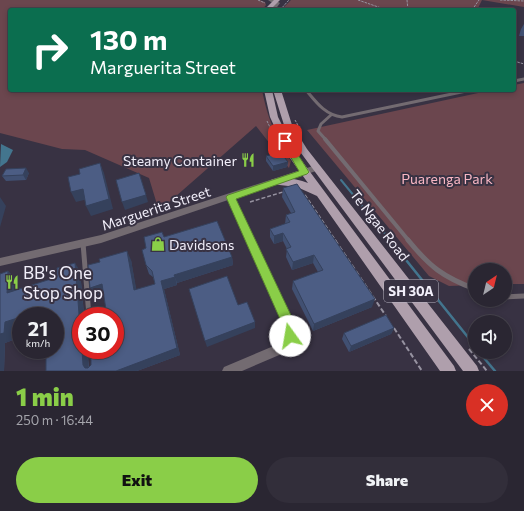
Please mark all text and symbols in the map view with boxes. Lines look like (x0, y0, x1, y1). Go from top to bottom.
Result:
text: 130 m (90, 22, 167, 56)
icon: right (24, 24, 76, 76)
text: Marguerita Street (90, 56, 236, 78)
pin (268, 124, 302, 158)
icon: arrive (274, 130, 296, 152)
place label: Steamy Container (123, 152, 237, 169)
restaurant icon: Steamy Container (240, 152, 256, 168)
park label: Puarenga Park (401, 170, 493, 187)
street label: Marguerita Street (99, 182, 213, 234)
street label: Te Ngae Road (347, 186, 413, 264)
shop icon: Davidsons (150, 236, 166, 252)
place label: Davidsons (169, 236, 234, 253)
place label: BB's One Stop Shop (23, 262, 103, 303)
north arrow (468, 263, 512, 307)
map controls (468, 263, 512, 359)
restaurant icon: BB's One Stop Shop (4, 274, 20, 290)
road number: SH 30A (384, 280, 438, 302)
speed limit sign: 30 (72, 307, 124, 359)
position arrow (269, 315, 311, 357)
button: sound (468, 315, 512, 359)
text: 21 (28, 316, 48, 340)
text: km/h (26, 337, 50, 349)
text: 1 min (16, 382, 74, 411)
button: close (466, 384, 508, 426)
text: 250 m · 16:44 (16, 412, 93, 428)
button: Exit (16, 457, 258, 503)
button: Share (266, 457, 508, 503)

